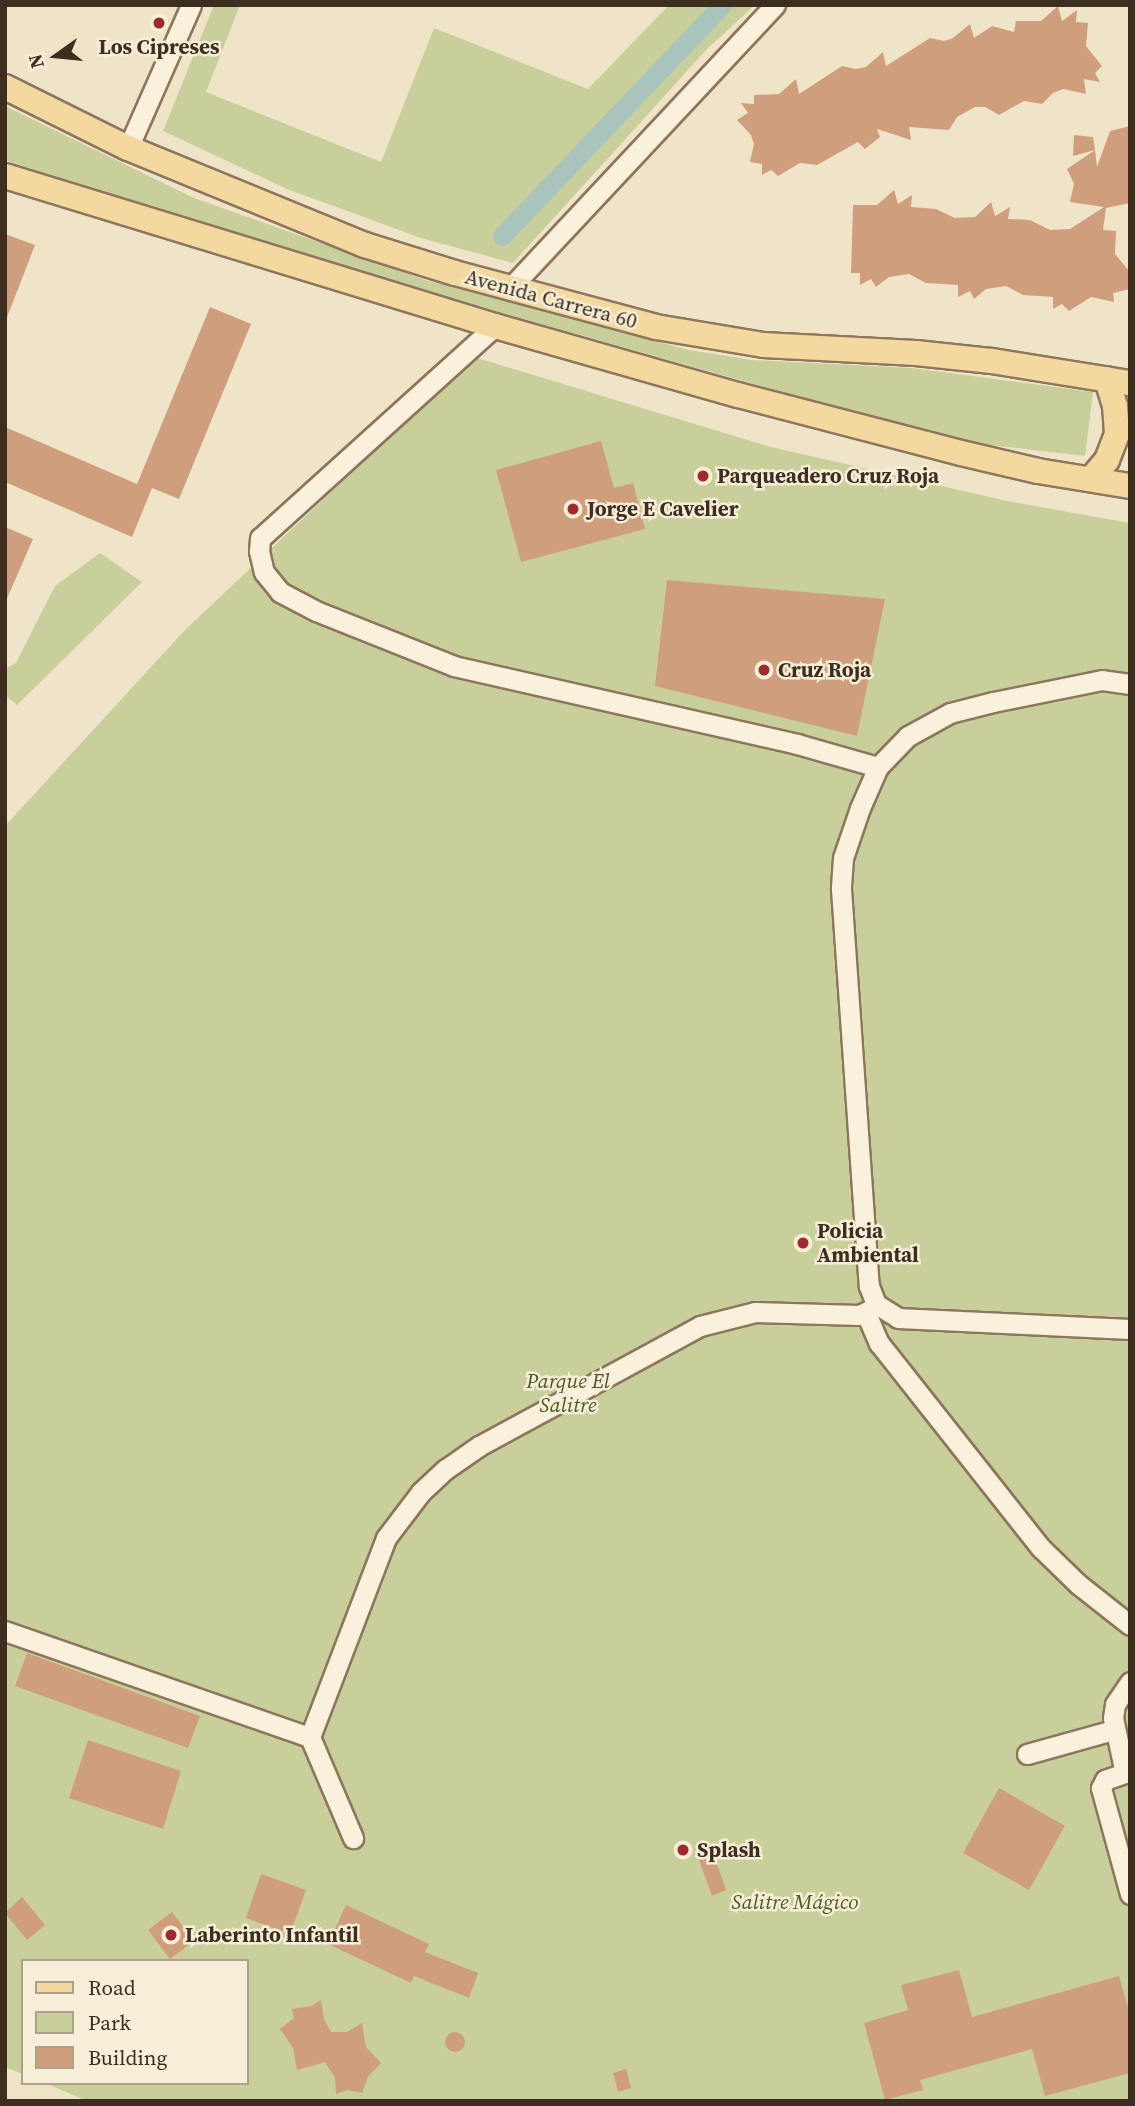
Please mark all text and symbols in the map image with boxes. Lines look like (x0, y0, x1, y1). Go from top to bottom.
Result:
marker: Los Cipreses (151, 15, 167, 31)
north arrow (21, 21, 91, 91)
place label: Los Cipreses (99, 34, 219, 60)
text: N (21, 51, 50, 71)
street label: Avenida Carrera 60 (462, 264, 640, 334)
place label: Parqueadero Cruz Roja (717, 463, 939, 489)
marker: Parqueadero Cruz Roja (695, 468, 711, 484)
place label: Jorge E Cavelier (587, 496, 738, 522)
marker: Jorge E Cavelier (565, 501, 581, 517)
place label: Cruz Roja (778, 657, 871, 683)
marker: Cruz Roja (756, 662, 772, 678)
place label: Policia Ambiental (817, 1218, 919, 1268)
marker: Policia Ambiental (795, 1235, 811, 1251)
park label: Parque El Salitre (526, 1368, 610, 1418)
place label: Splash (697, 1837, 761, 1863)
marker: Splash (675, 1842, 691, 1858)
park label: Salitre Mágico (731, 1889, 859, 1915)
place label: Laberinto Infantil (185, 1922, 359, 1948)
marker: Laberinto Infantil (163, 1927, 179, 1943)
legend (21, 1959, 248, 2085)
text: Road (88, 1973, 136, 2002)
text: Park (88, 2008, 131, 2037)
text: Building (88, 2043, 167, 2072)

